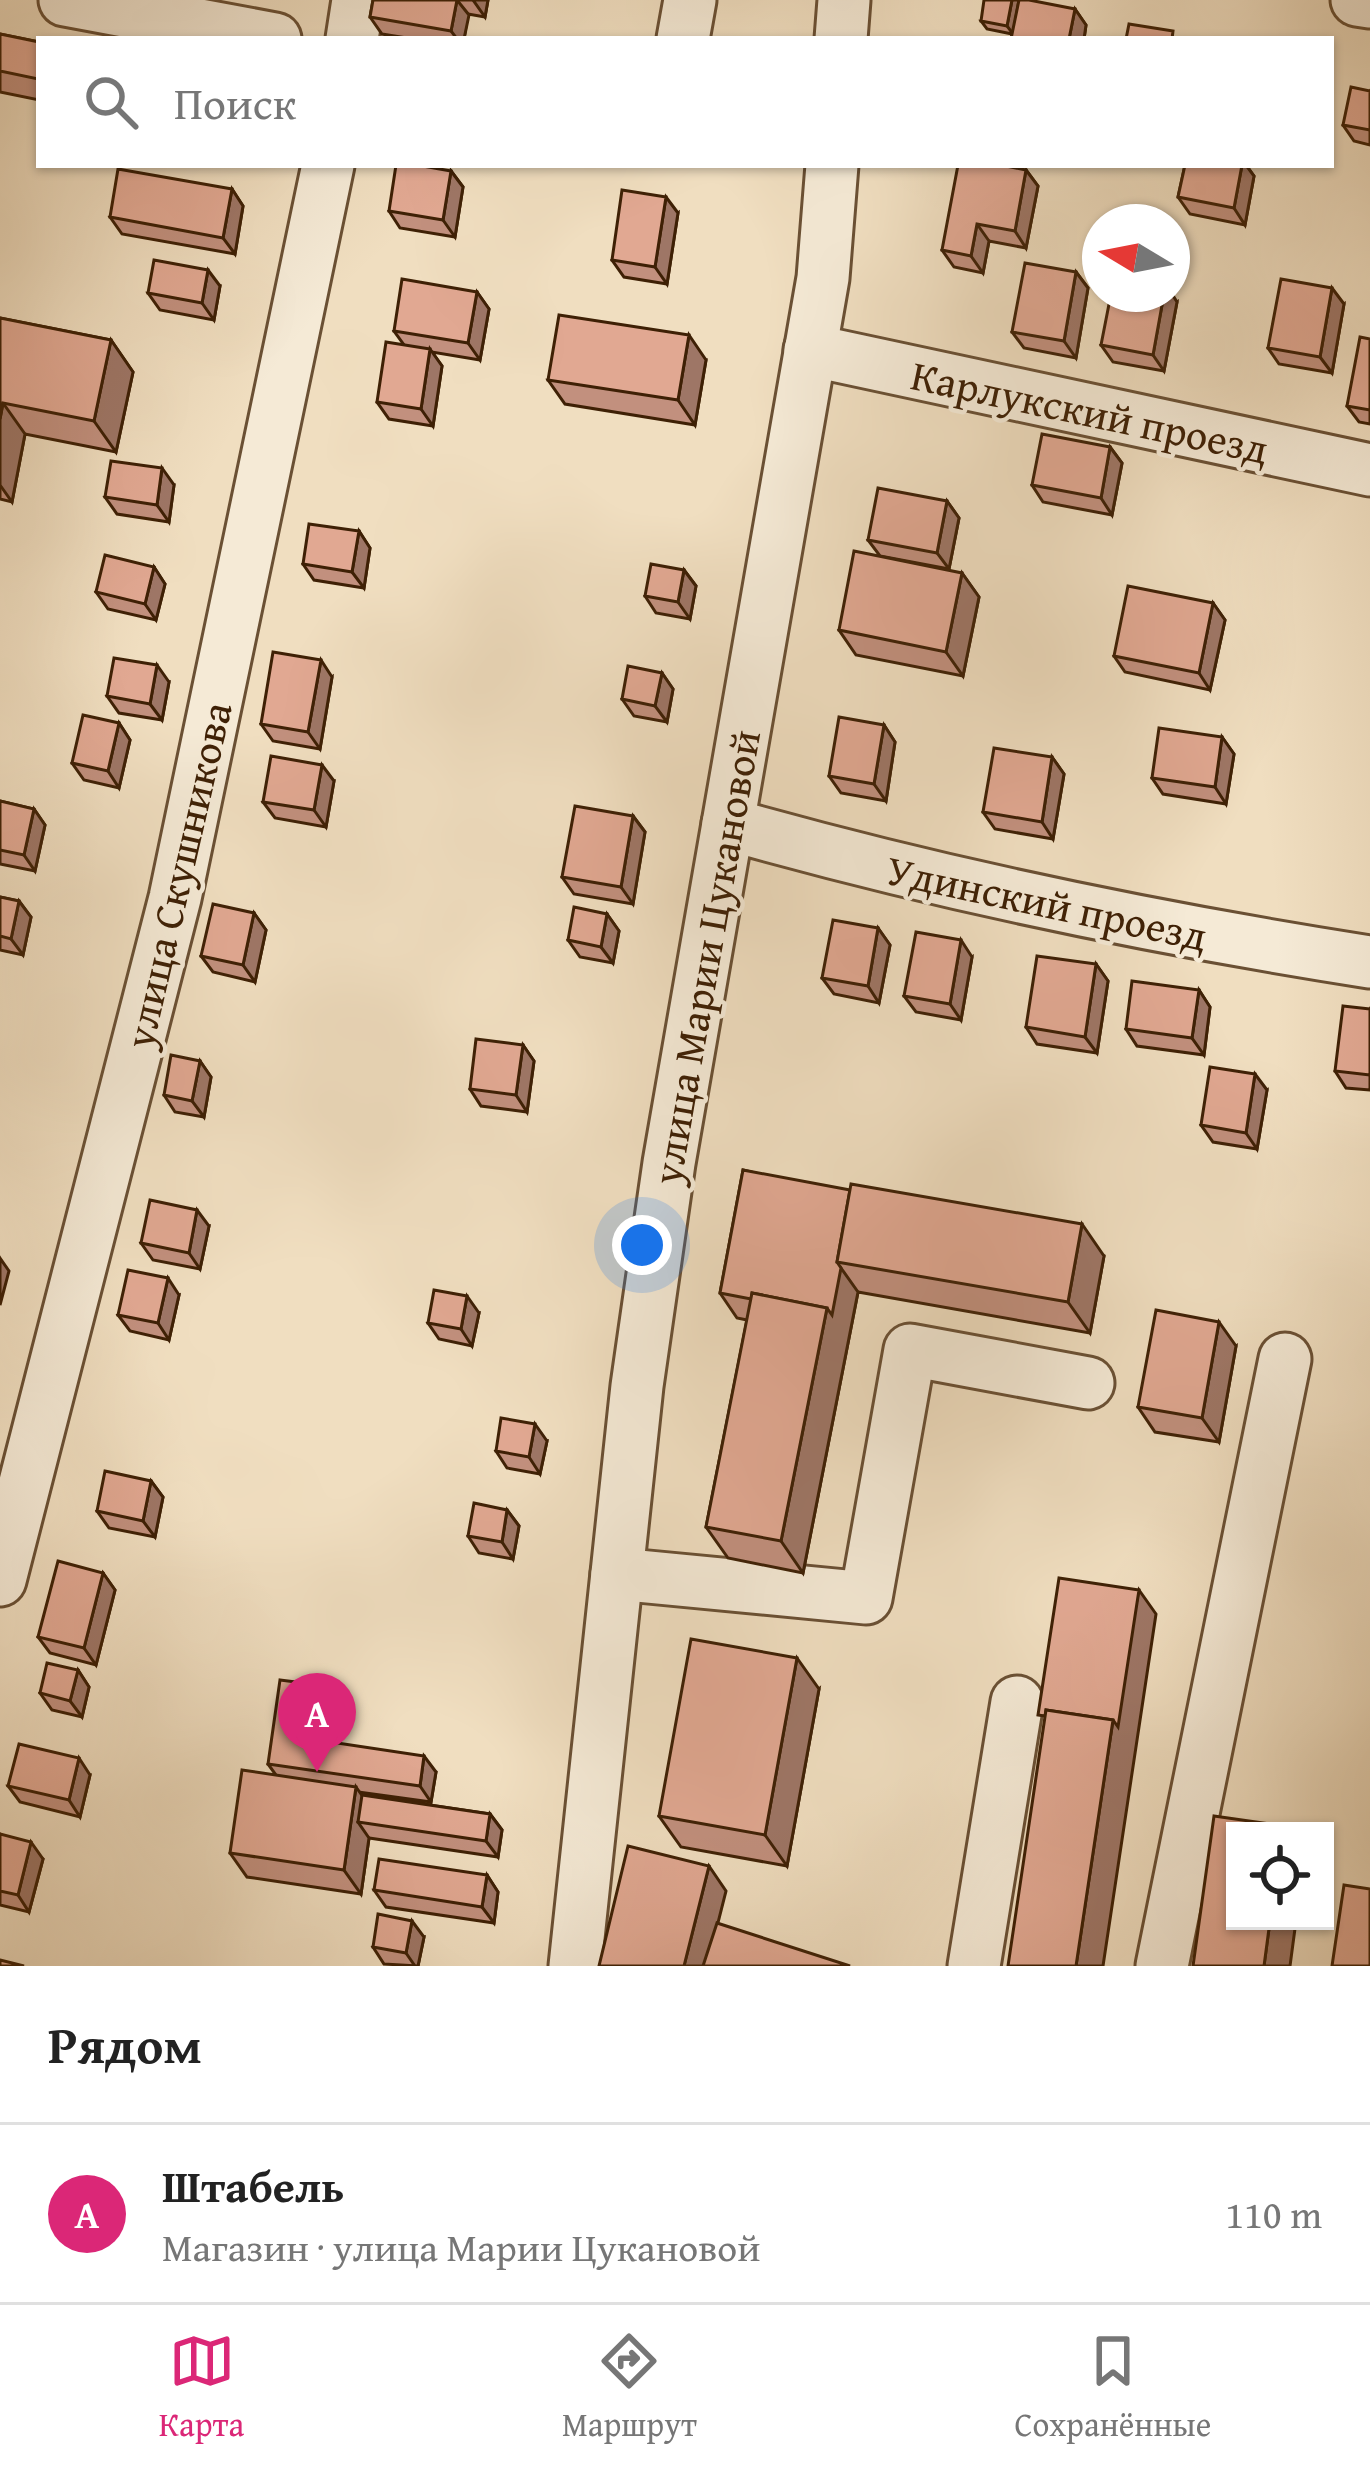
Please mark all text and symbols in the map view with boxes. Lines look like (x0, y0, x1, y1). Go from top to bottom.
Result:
search box (36, 36, 1334, 168)
icon: search (78, 69, 144, 135)
text: Поиск (174, 70, 296, 135)
north arrow (1082, 204, 1190, 312)
street label: Карлукский проезд (906, 343, 1274, 479)
street label: улица Скушникова (107, 696, 247, 1055)
street label: улица Марии Цукановой (635, 725, 775, 1190)
street label: Удинский проезд (881, 838, 1213, 966)
your location (612, 1215, 672, 1275)
pin: A (278, 1673, 356, 1772)
map controls (1226, 1822, 1334, 1930)
button: locate (1226, 1822, 1334, 1930)
text: Рядом (48, 2007, 202, 2082)
text: Штабель (162, 2153, 344, 2218)
text: A (75, 2185, 99, 2242)
text: 110 m (1225, 2185, 1322, 2242)
text: Магазин · улица Марии Цукановой (162, 2218, 760, 2275)
tab: Карта (159, 2328, 244, 2448)
tab: Маршрут (562, 2328, 697, 2448)
tab: Сохранённые (1015, 2328, 1211, 2448)

